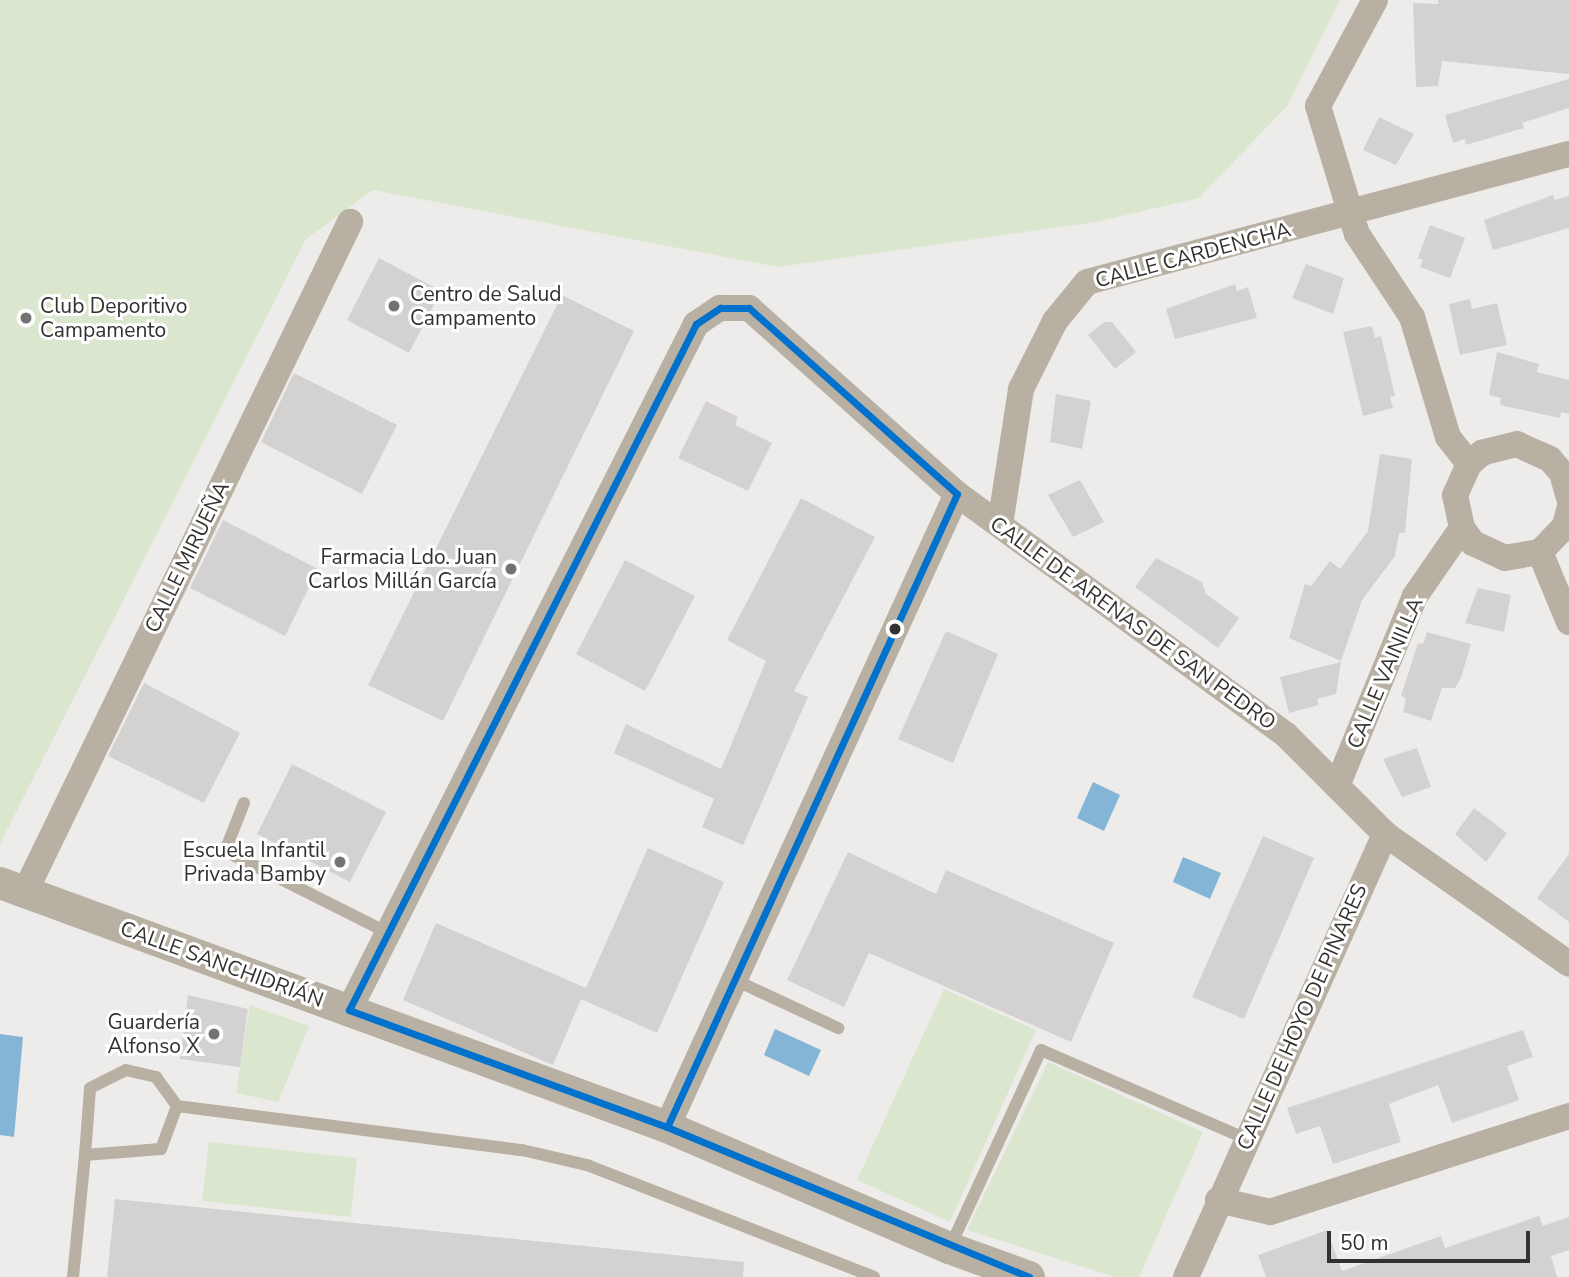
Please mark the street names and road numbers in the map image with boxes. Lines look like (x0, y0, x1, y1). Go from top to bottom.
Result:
street label: CALLE CARDENCHA (1092, 217, 1294, 293)
street label: CALLE MIRUEÑA (139, 477, 235, 637)
street label: CALLE DE ARENAS DE SAN PEDRO (985, 511, 1281, 735)
street label: CALLE VAINILLA (1342, 593, 1428, 753)
street label: CALLE DE HOYO DE PINARES (1232, 880, 1372, 1154)
street label: CALLE SANCHIDRIÁN (117, 915, 327, 1013)

